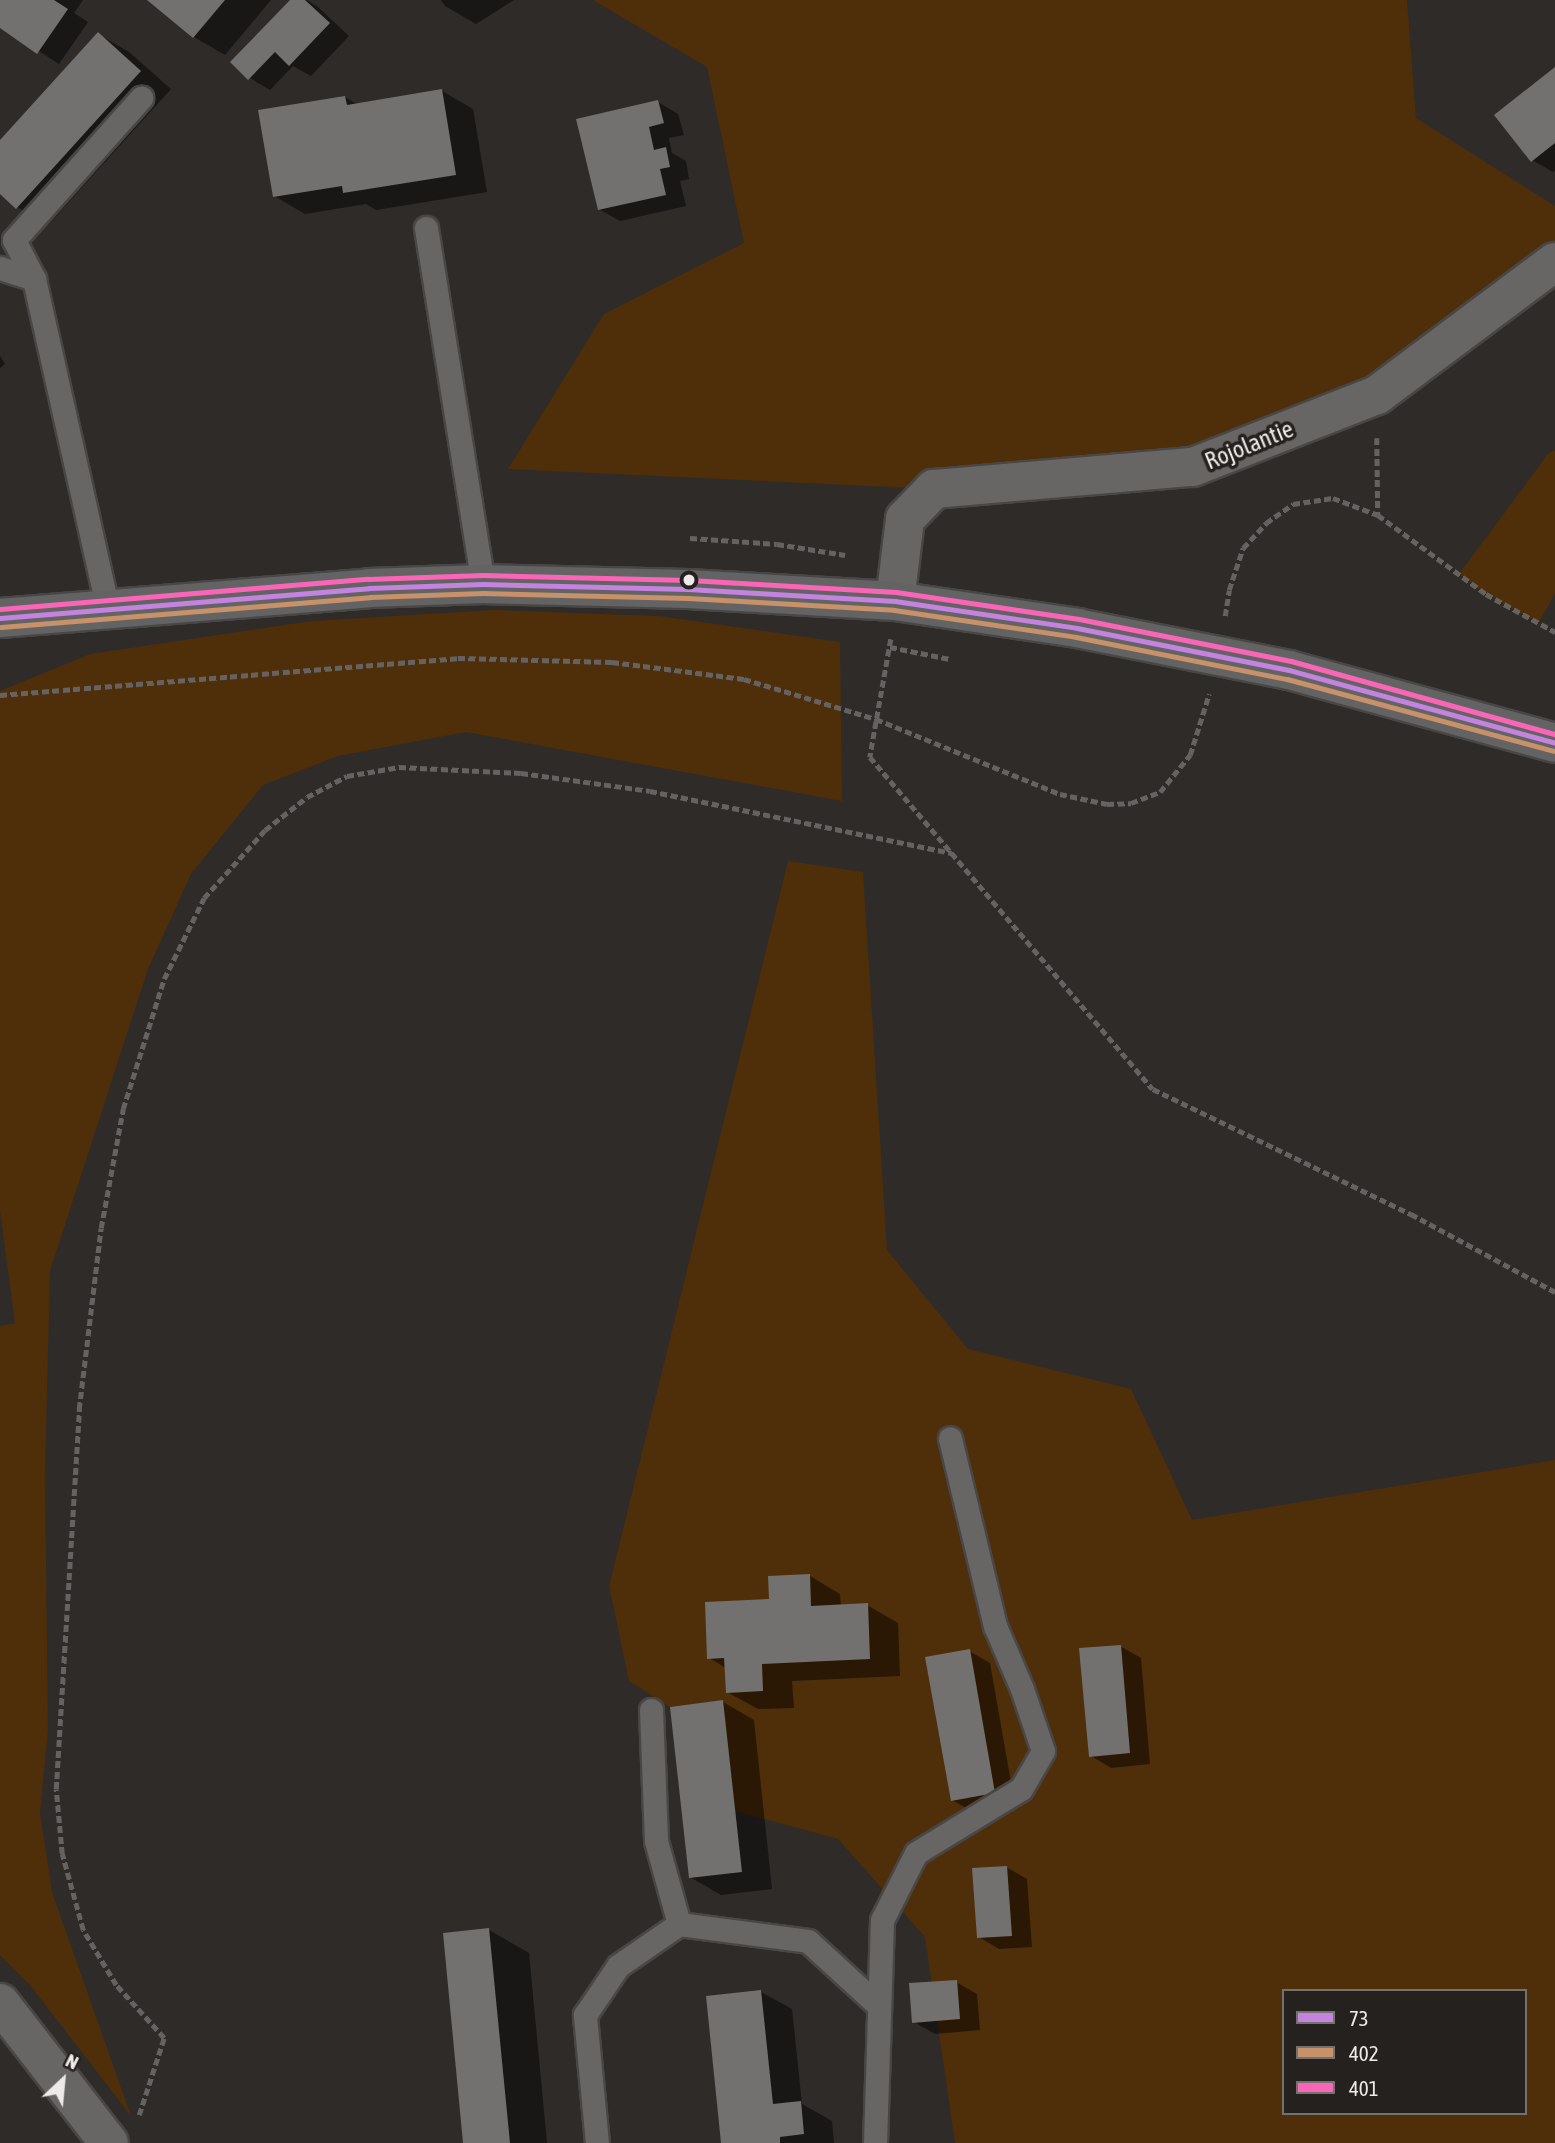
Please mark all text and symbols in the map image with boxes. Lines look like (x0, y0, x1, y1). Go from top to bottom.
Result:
street label: Rojolantie (1201, 414, 1297, 476)
unlabelled marker (682, 573, 696, 587)
legend (1282, 1989, 1527, 2115)
text: 73 (1349, 2006, 1369, 2030)
text: 402 (1349, 2041, 1379, 2065)
north arrow (28, 2045, 98, 2115)
text: N (62, 2049, 82, 2073)
text: 401 (1349, 2076, 1379, 2100)

